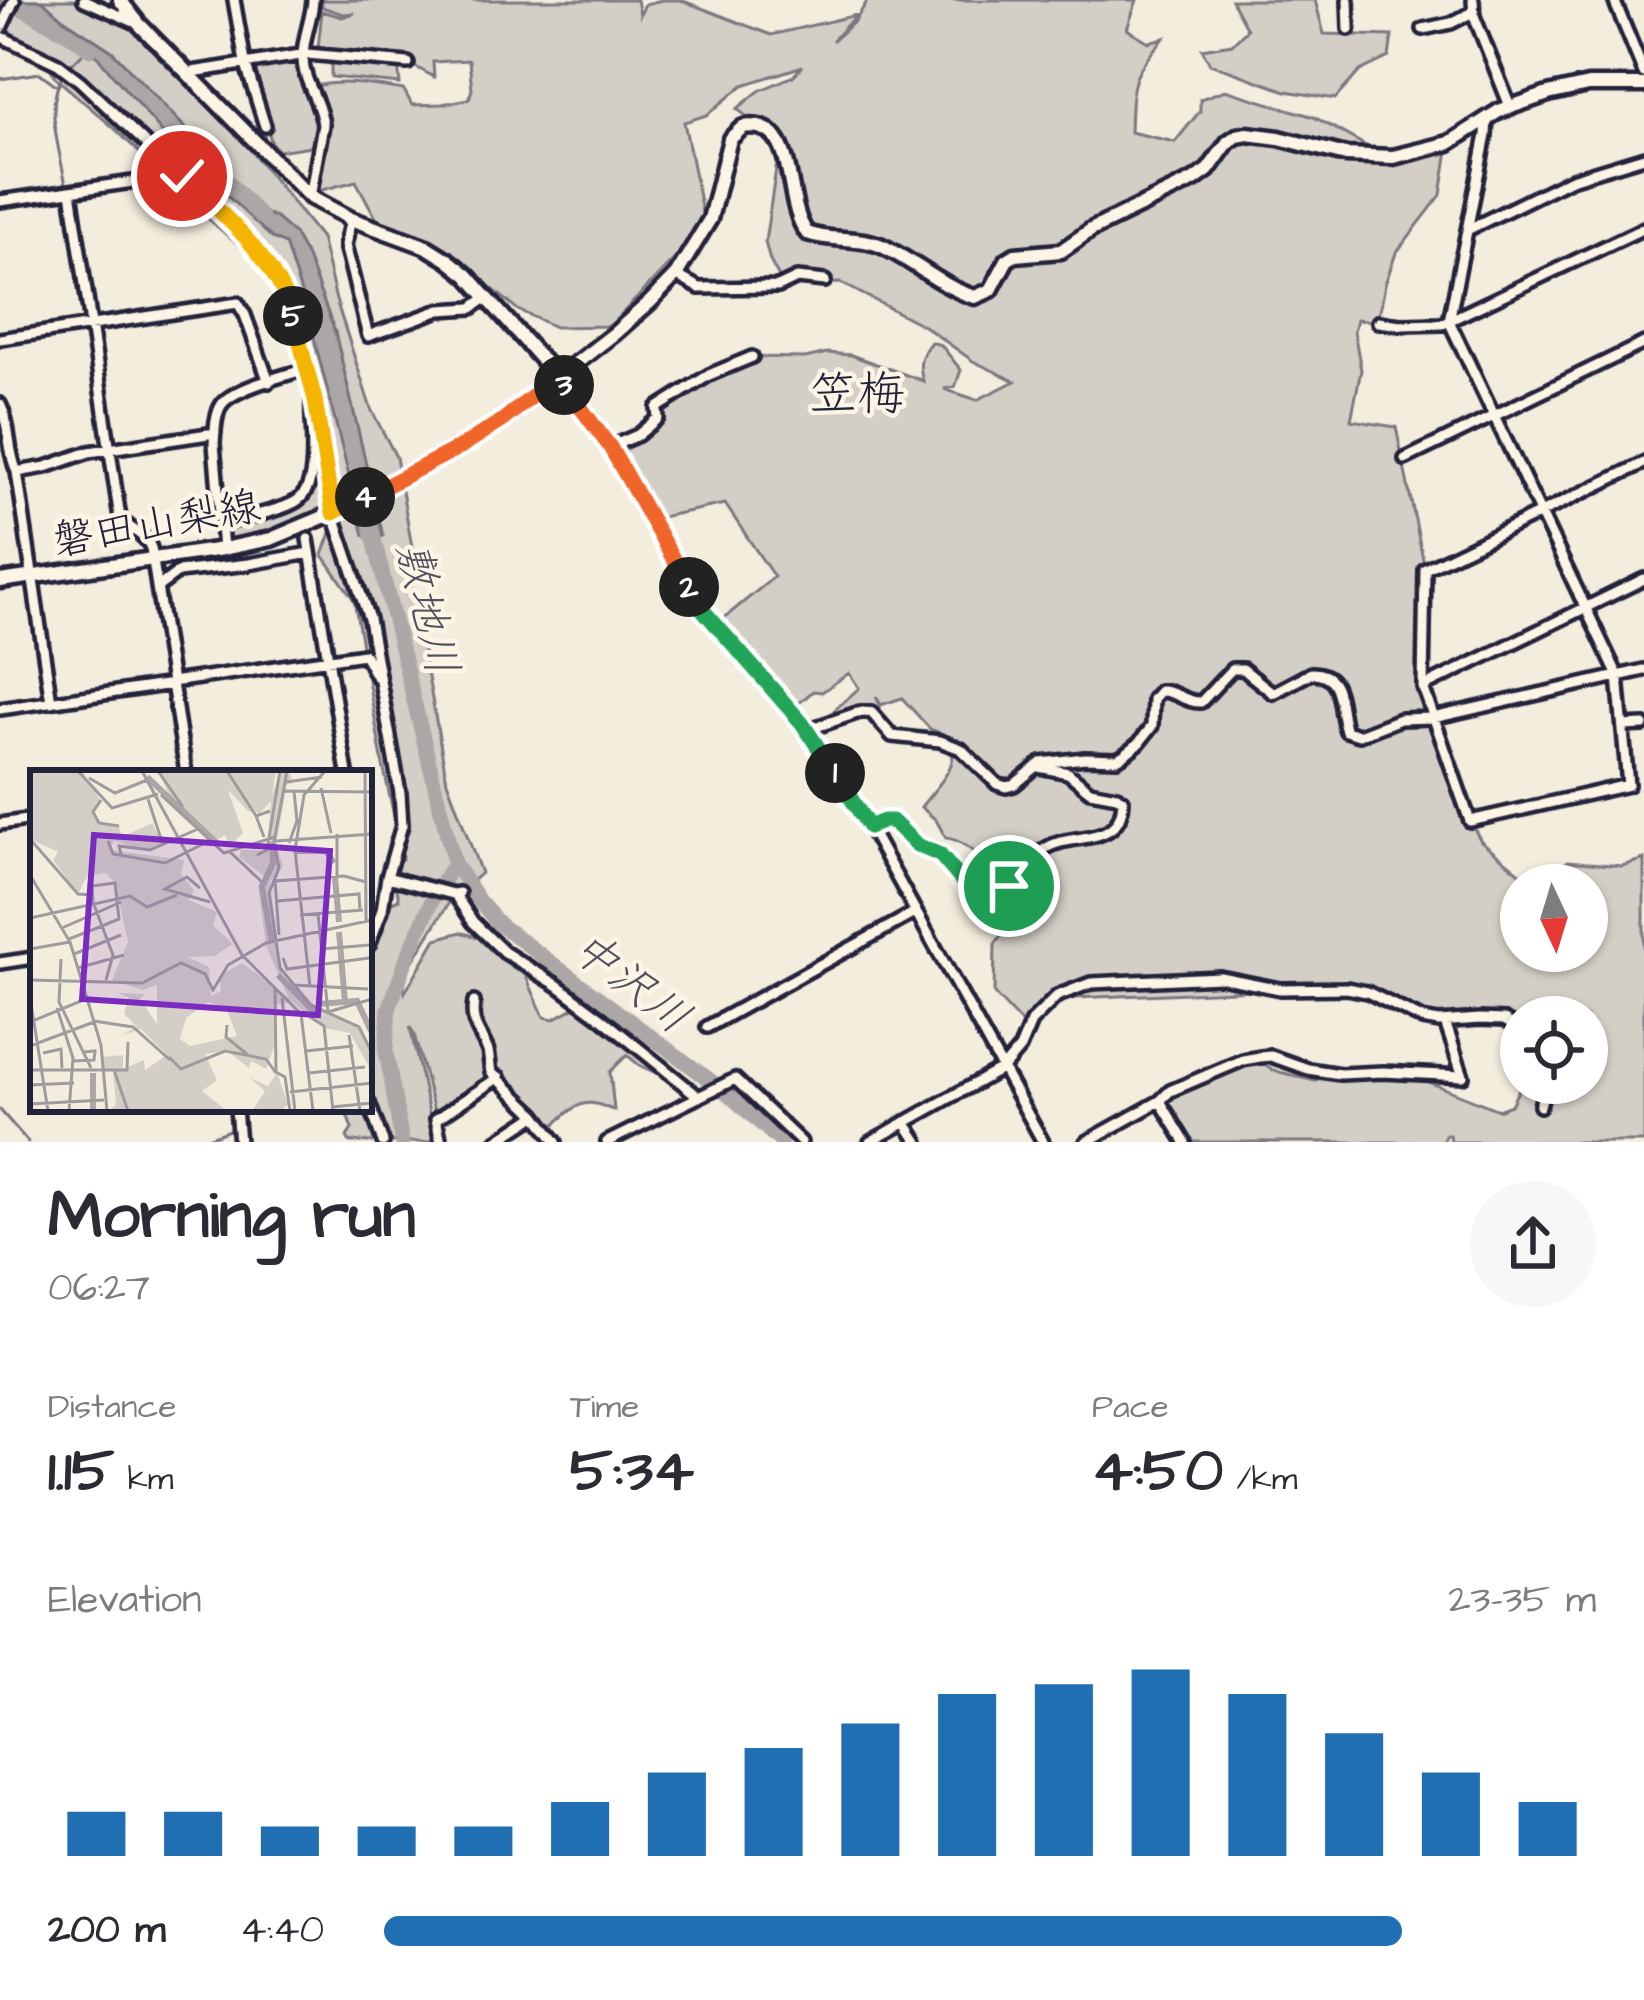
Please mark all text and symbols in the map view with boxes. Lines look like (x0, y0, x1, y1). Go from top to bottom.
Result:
pin (131, 125, 233, 227)
icon: check (149, 143, 215, 209)
pin: 5 (263, 286, 323, 346)
text: 5 (281, 293, 305, 339)
pin: 3 (534, 355, 594, 415)
text: 3 (556, 362, 572, 408)
district label: 笠梅 (809, 362, 905, 428)
pin: 4 (335, 467, 395, 527)
text: 4 (354, 474, 376, 520)
street label: 磐田山梨線 (48, 478, 265, 572)
water label: 敷地川 (380, 536, 472, 682)
pin: 2 (659, 557, 719, 617)
text: 2 (680, 564, 698, 610)
pin: 1 (805, 743, 865, 803)
text: 1 (833, 750, 837, 796)
inset map (30, 770, 372, 1112)
pin (958, 835, 1060, 937)
icon: arrive (976, 853, 1042, 919)
north arrow (1500, 864, 1608, 972)
map controls (1500, 864, 1608, 1104)
water label: 中沢川 (558, 917, 702, 1049)
button: locate (1500, 996, 1608, 1104)
text: Morning run (48, 1171, 416, 1263)
button: share (1470, 1181, 1596, 1307)
text: 06:27 (48, 1262, 150, 1316)
text: Distance (48, 1384, 176, 1430)
text: Time (570, 1384, 639, 1430)
text: Pace (1092, 1384, 1169, 1430)
text: 1.15 (48, 1430, 114, 1513)
text: 5:34 (570, 1430, 694, 1513)
text: 4:50 (1092, 1430, 1223, 1513)
text: km (114, 1456, 173, 1502)
text: /km (1223, 1456, 1297, 1502)
text: Elevation (48, 1574, 202, 1628)
text: 23–35 m (1448, 1574, 1596, 1628)
text: 200 m (48, 1904, 166, 1958)
text: 4:40 (240, 1904, 324, 1958)

